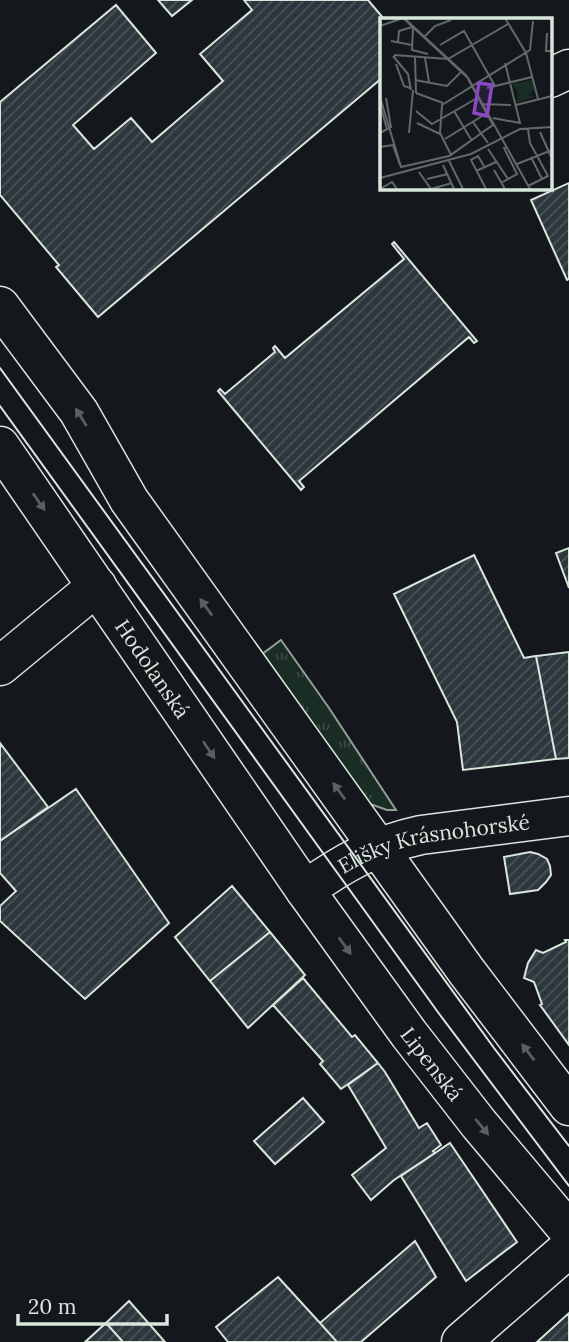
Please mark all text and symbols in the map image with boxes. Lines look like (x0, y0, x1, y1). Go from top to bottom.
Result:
inset map (380, 18, 552, 189)
one-way arrow (75, 407, 88, 426)
one-way arrow (32, 493, 46, 511)
one-way arrow (199, 598, 213, 616)
street label: Hodolanská (109, 614, 196, 723)
one-way arrow (202, 741, 216, 759)
one-way arrow (332, 782, 346, 800)
street label: Elišky Krásnohorské (333, 808, 531, 879)
one-way arrow (338, 936, 352, 955)
street label: Lipenská (395, 1021, 469, 1106)
one-way arrow (521, 1043, 535, 1061)
one-way arrow (474, 1118, 489, 1135)
scale bar (18, 1282, 166, 1326)
text: 20 m (28, 1293, 77, 1320)

